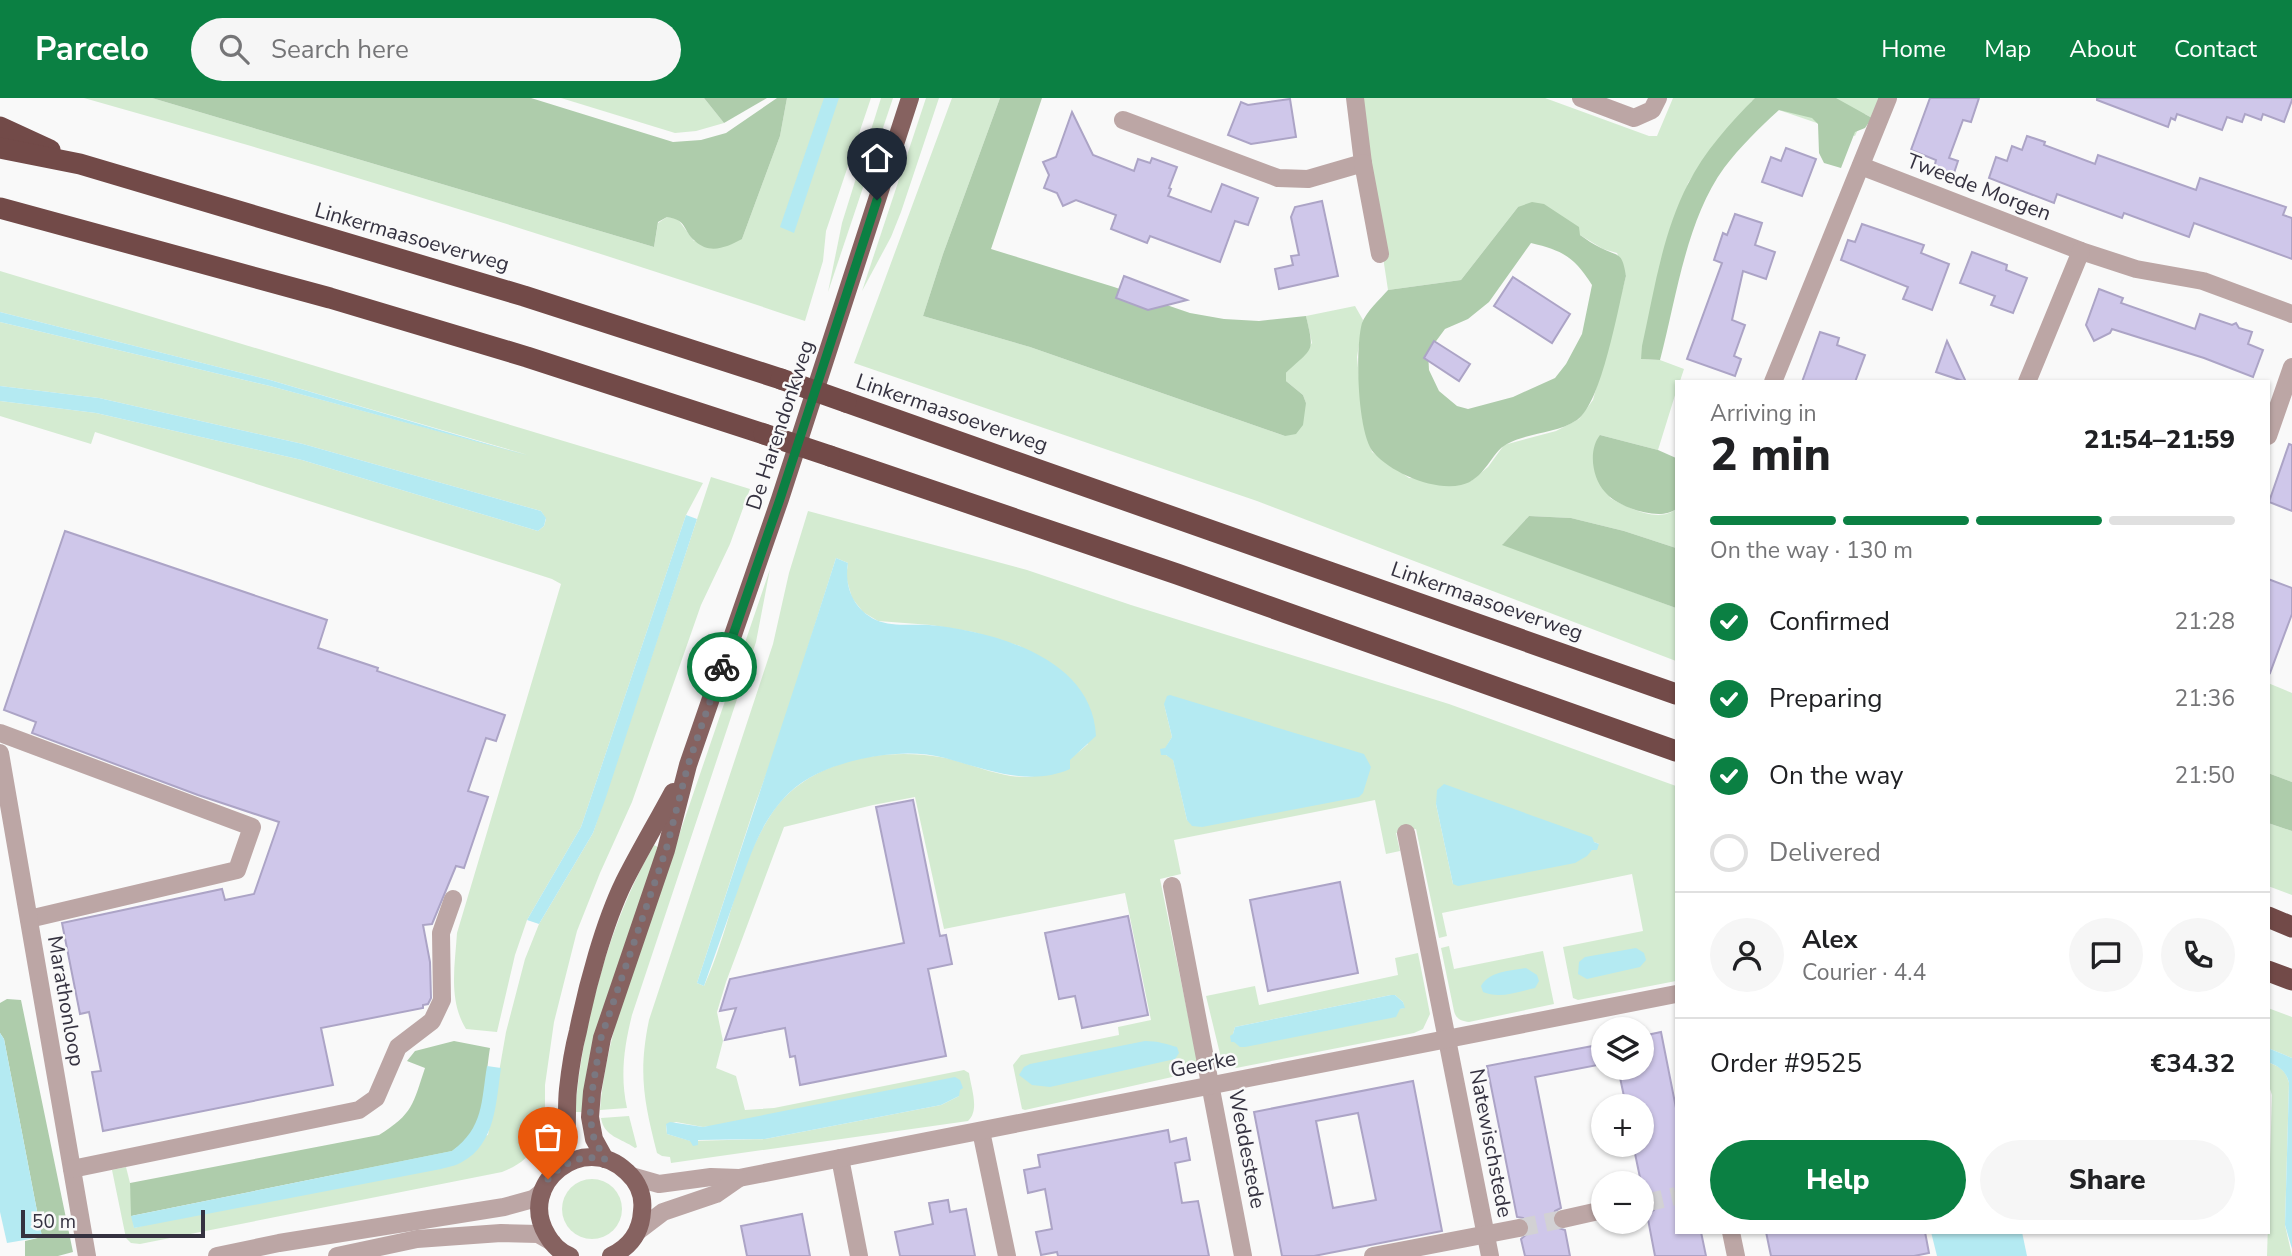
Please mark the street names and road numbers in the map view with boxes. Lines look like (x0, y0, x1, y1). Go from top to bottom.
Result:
street label: Tweede Morgen (1903, 147, 2055, 227)
street label: Linkermaasoeverweg (311, 196, 513, 278)
street label: De Harendonkweg (739, 337, 821, 513)
street label: Linkermaasoeverweg (852, 367, 1052, 459)
street label: Linkermaasoeverweg (1387, 555, 1587, 647)
street label: Marathonloop (41, 933, 91, 1069)
street label: Geerke (1168, 1044, 1238, 1084)
street label: Natewischstede (1463, 1066, 1519, 1220)
street label: Weddestede (1222, 1087, 1272, 1211)

